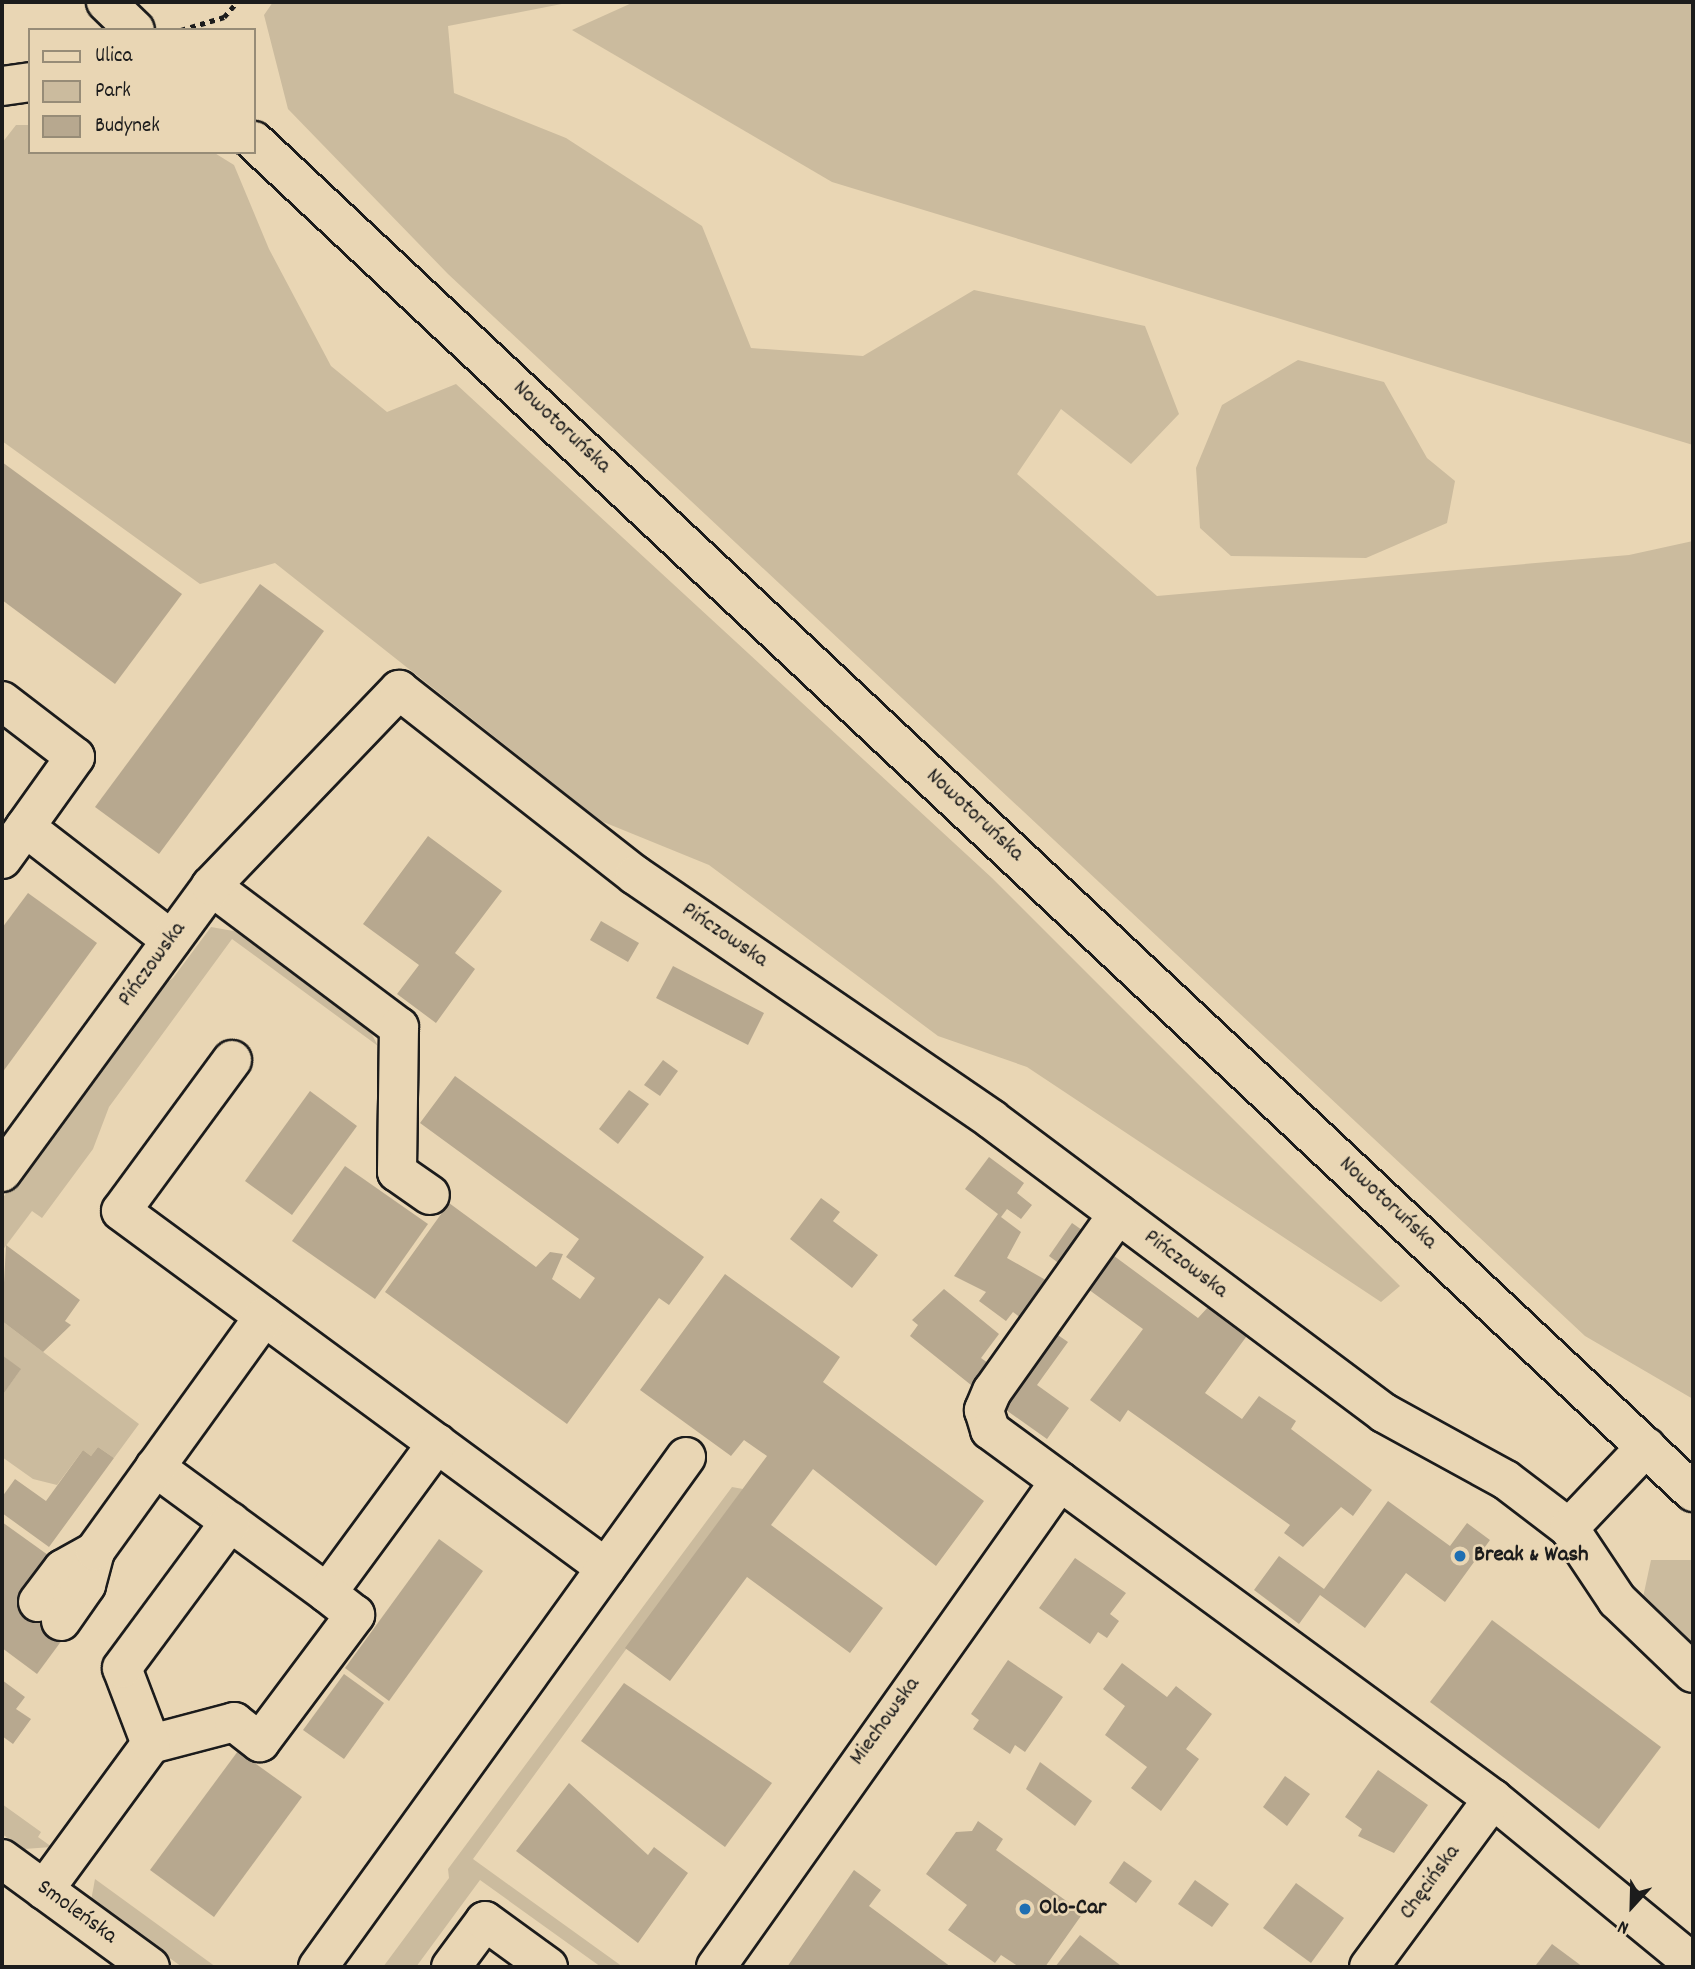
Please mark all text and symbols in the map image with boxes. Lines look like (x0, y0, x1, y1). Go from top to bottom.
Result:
legend (28, 28, 256, 154)
text: Ulica (95, 42, 132, 72)
text: Park (95, 77, 131, 107)
text: Budynek (95, 112, 160, 142)
street label: Nowotoruńska (506, 376, 616, 480)
street label: Nowotoruńska (919, 764, 1029, 868)
street label: Pińczowska (676, 897, 772, 975)
street label: Pińczowska (113, 917, 193, 1013)
street label: Nowotoruńska (1332, 1152, 1442, 1256)
street label: Pińczowska (1137, 1224, 1233, 1306)
place label: Break & Wash (1474, 1542, 1589, 1570)
marker: Break & Wash (1452, 1548, 1468, 1564)
street label: Miechowska (845, 1672, 927, 1772)
street label: Chęcińska (1395, 1840, 1467, 1926)
north arrow (1597, 1871, 1667, 1941)
street label: Smoleńska (31, 1875, 121, 1951)
place label: Olo-Car (1039, 1895, 1106, 1923)
marker: Olo-Car (1017, 1901, 1033, 1917)
text: N (1615, 1912, 1633, 1940)

